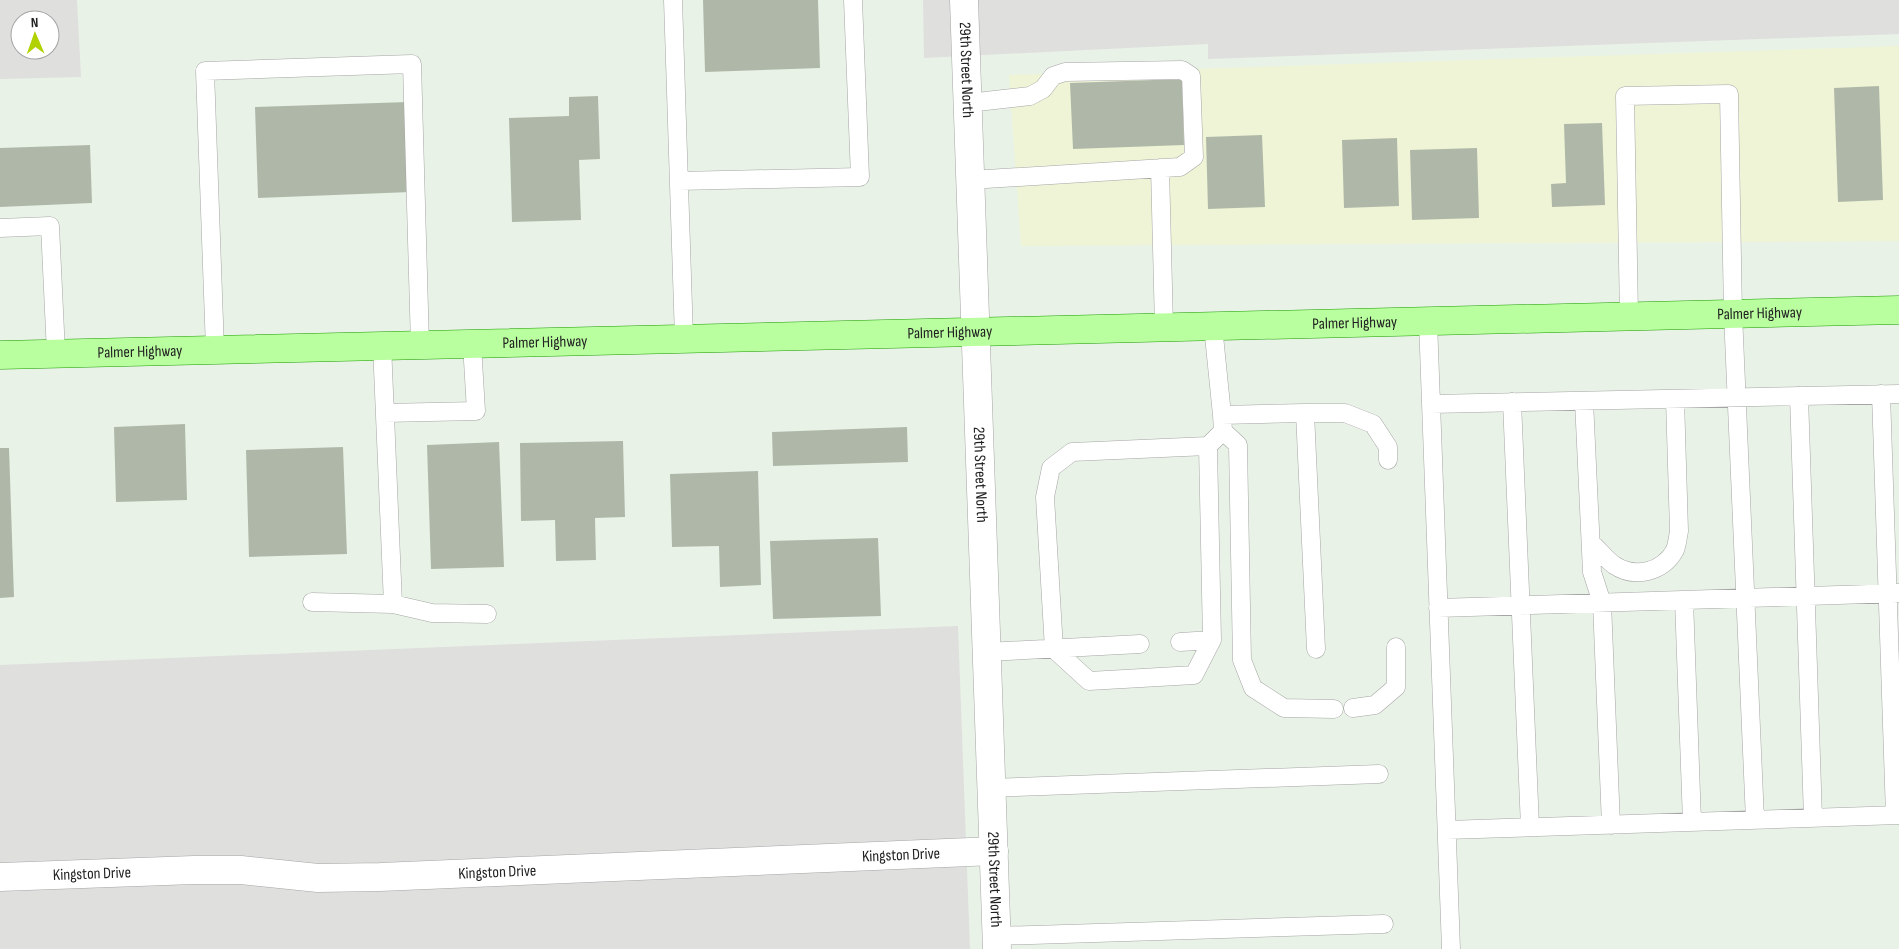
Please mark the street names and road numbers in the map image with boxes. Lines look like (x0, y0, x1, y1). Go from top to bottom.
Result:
street label: 29th Street North (955, 22, 978, 118)
street label: Palmer Highway (1717, 303, 1802, 324)
street label: Palmer Highway (1312, 312, 1397, 333)
street label: Palmer Highway (907, 322, 992, 343)
street label: Palmer Highway (502, 332, 588, 353)
street label: Palmer Highway (97, 341, 183, 362)
street label: 29th Street North (969, 427, 992, 523)
street label: 29th Street North (983, 831, 1006, 928)
street label: Kingston Drive (862, 844, 940, 866)
street label: Kingston Drive (458, 861, 537, 883)
street label: Kingston Drive (53, 863, 131, 885)

